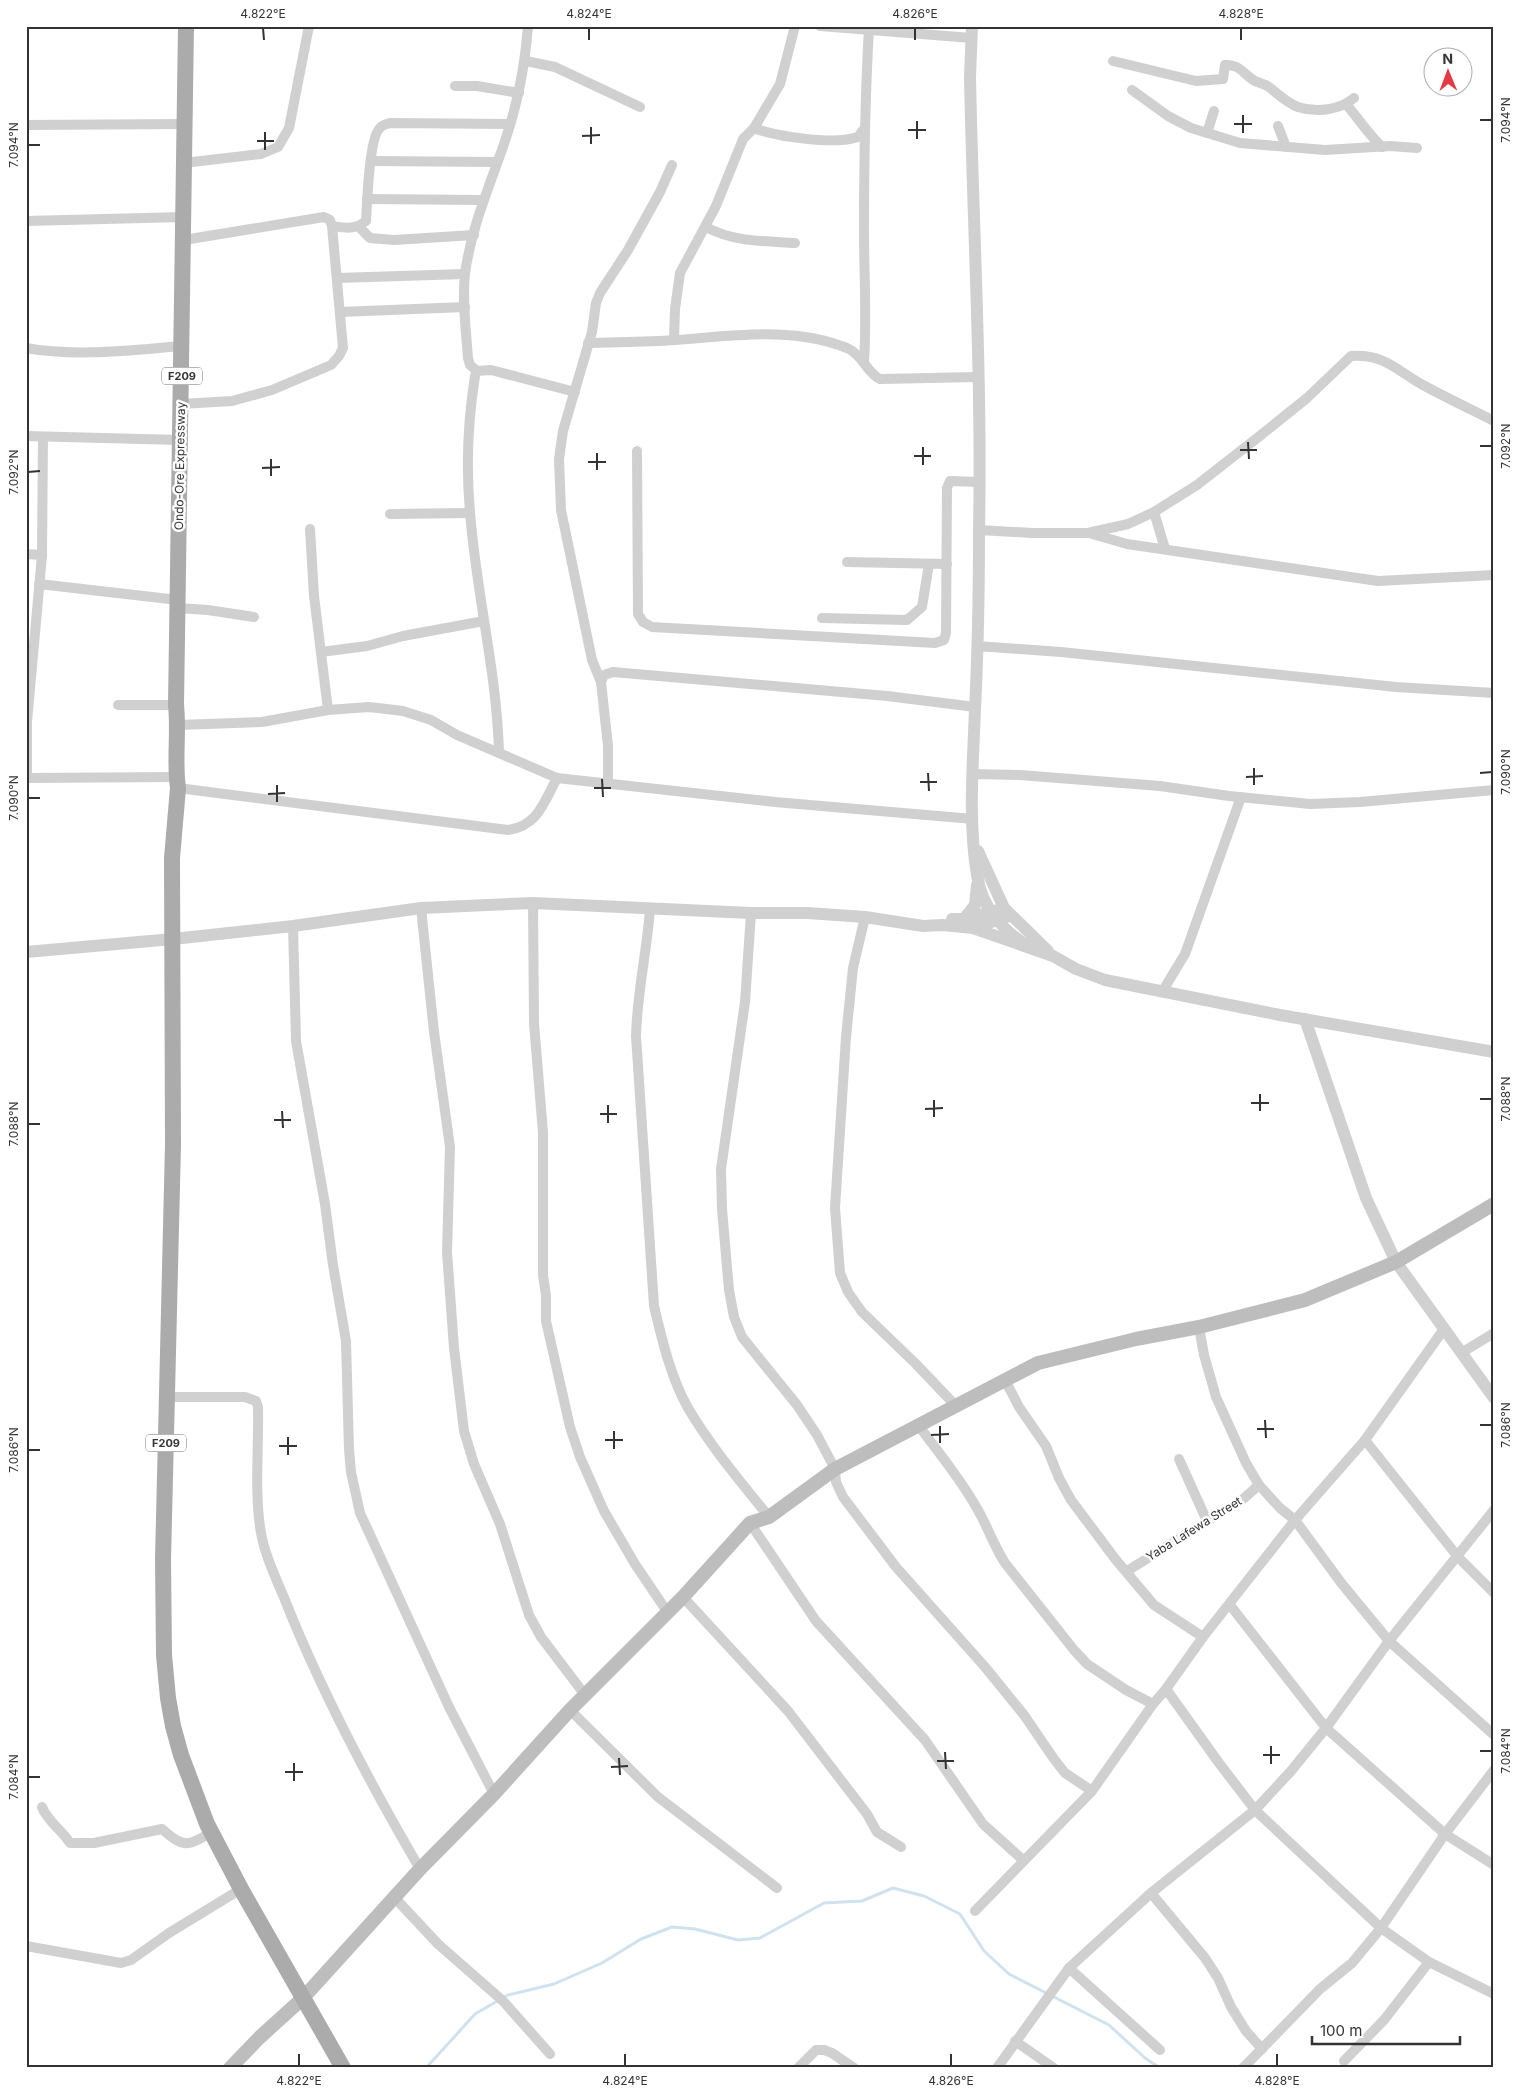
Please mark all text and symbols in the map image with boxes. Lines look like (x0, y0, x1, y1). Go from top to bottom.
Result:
text: 4.822°E (240, 6, 286, 21)
text: 4.824°E (566, 6, 612, 21)
text: 4.826°E (892, 6, 938, 21)
text: 4.828°E (1218, 6, 1264, 21)
north arrow (1422, 48, 1472, 98)
text: N (1442, 50, 1453, 67)
text: 7.094°N (1498, 97, 1513, 143)
text: 7.094°N (6, 122, 21, 168)
road number: F209 (162, 368, 202, 384)
street label: Ondo-Ore Expressway (171, 401, 188, 530)
text: 7.092°N (1498, 423, 1513, 469)
text: 7.092°N (6, 449, 21, 495)
text: 7.090°N (1498, 749, 1513, 795)
text: 7.090°N (6, 775, 21, 821)
text: 7.088°N (1498, 1076, 1513, 1122)
text: 7.088°N (6, 1101, 21, 1147)
text: 7.086°N (1498, 1402, 1513, 1448)
text: 7.086°N (6, 1427, 21, 1473)
road number: F209 (146, 1435, 186, 1452)
street label: Yaba Lafewa Street (1143, 1493, 1244, 1564)
text: 7.084°N (1498, 1728, 1513, 1774)
text: 7.084°N (6, 1754, 21, 1800)
scale bar (1312, 2014, 1460, 2046)
text: 100 m (1320, 2021, 1362, 2040)
text: 4.822°E (276, 2073, 322, 2088)
text: 4.824°E (602, 2073, 648, 2088)
text: 4.826°E (928, 2073, 974, 2088)
text: 4.828°E (1254, 2073, 1300, 2088)

